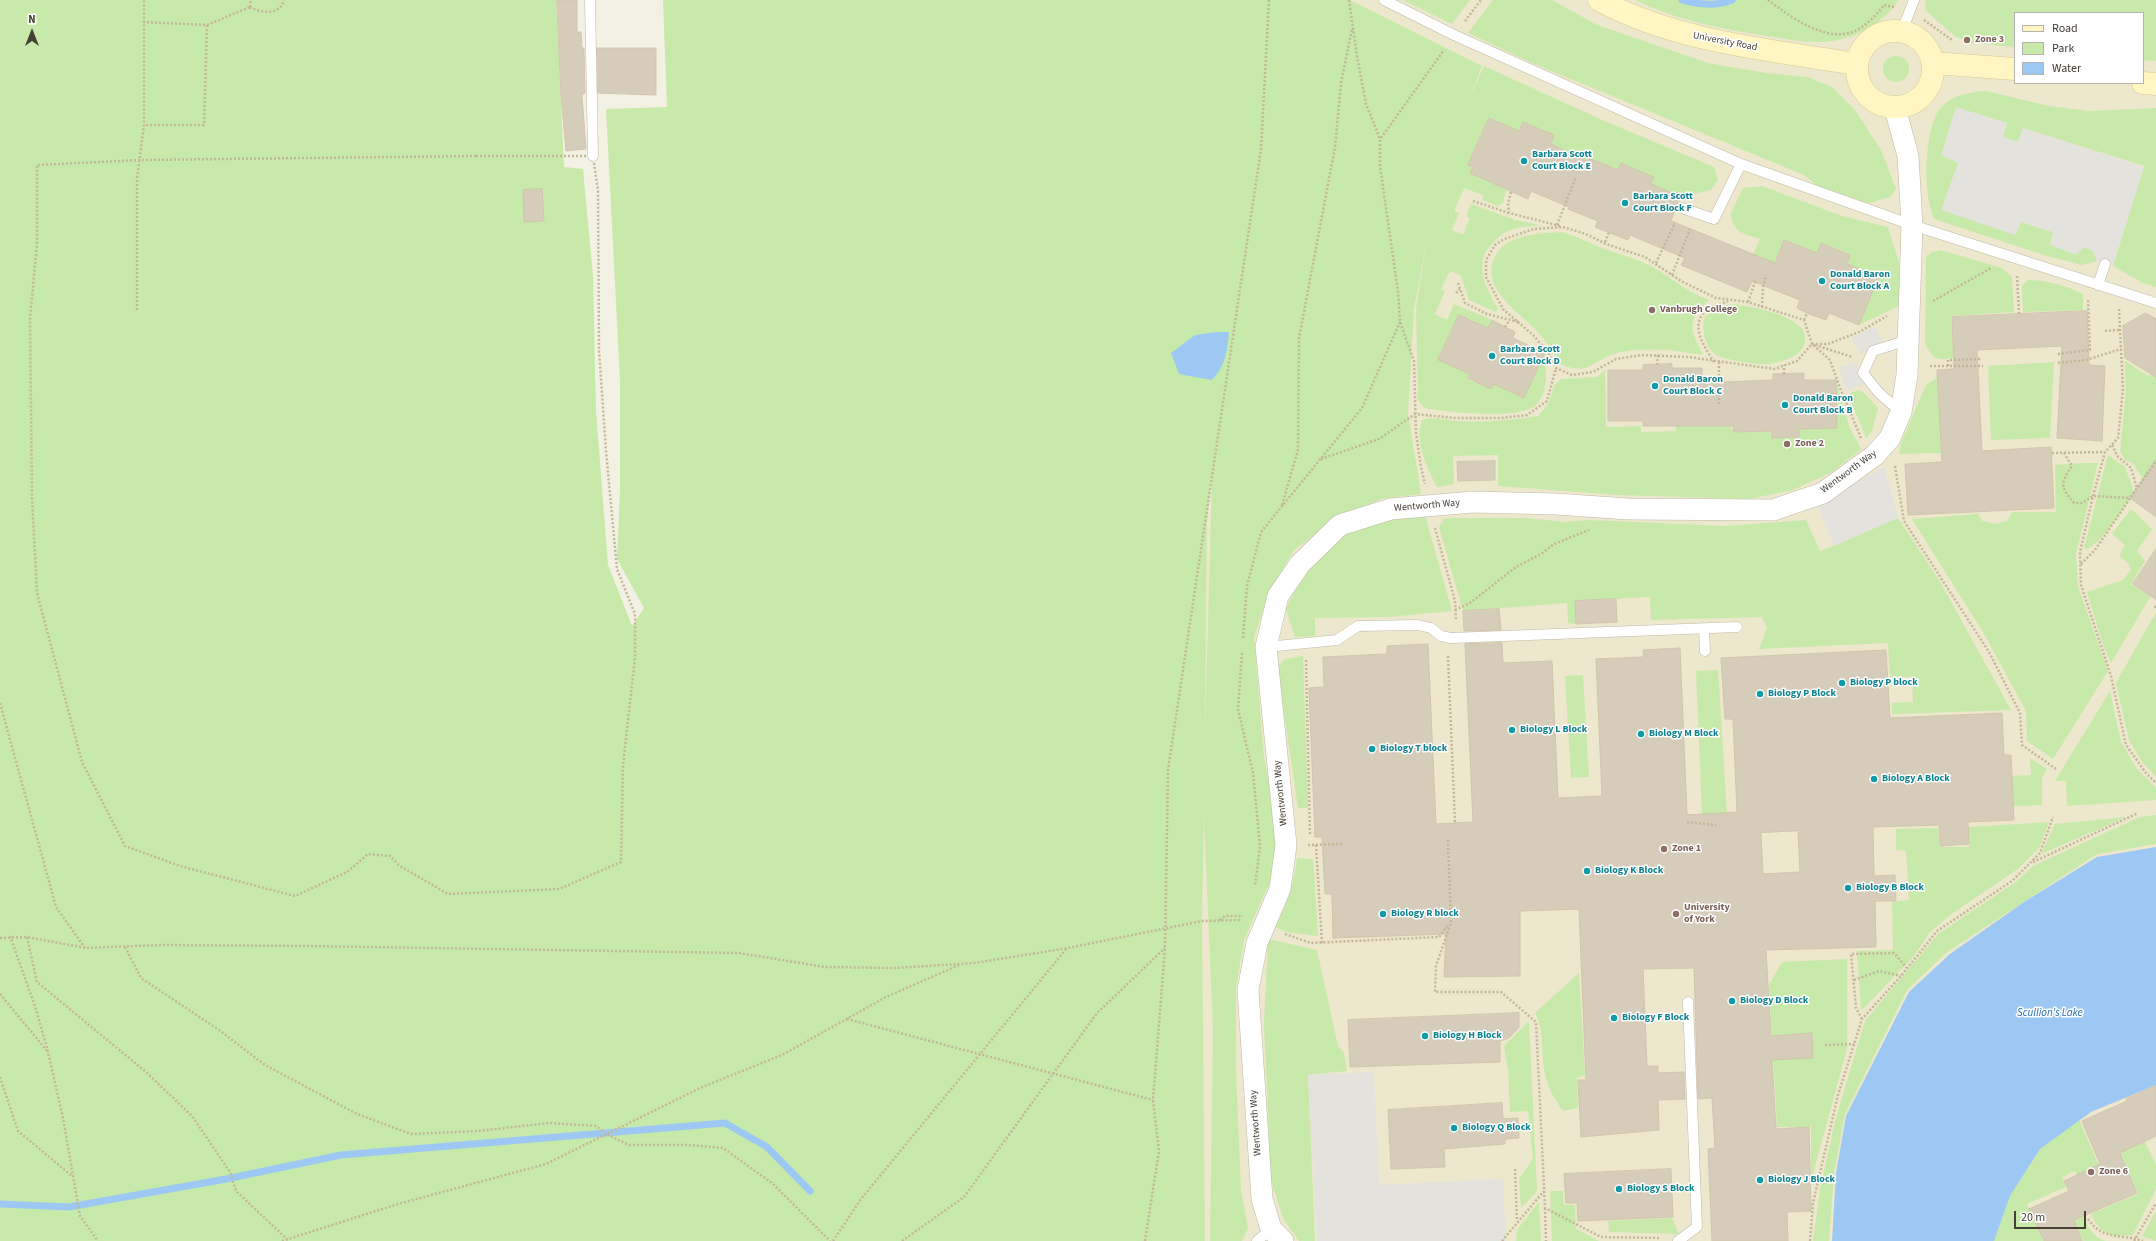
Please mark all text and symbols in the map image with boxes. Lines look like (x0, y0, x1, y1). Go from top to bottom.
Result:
north arrow (12, 12, 52, 52)
text: N (28, 12, 36, 27)
legend (2014, 12, 2144, 84)
text: Road (2052, 20, 2078, 37)
street label: University Road (1692, 30, 1758, 54)
place label: Zone 3 (1975, 34, 2004, 46)
marker: Zone 3 (1962, 35, 1972, 45)
text: Park (2052, 40, 2074, 57)
text: Water (2052, 60, 2081, 77)
place label: Barbara Scott Court Block E (1532, 149, 1592, 172)
marker: Barbara Scott Court Block E (1519, 156, 1529, 166)
place label: Barbara Scott Court Block F (1633, 191, 1693, 214)
marker: Barbara Scott Court Block F (1620, 198, 1630, 208)
place label: Donald Baron Court Block A (1830, 269, 1890, 292)
marker: Donald Baron Court Block A (1817, 276, 1827, 286)
place label: Vanbrugh College (1660, 304, 1737, 316)
marker: Vanbrugh College (1647, 305, 1657, 315)
place label: Barbara Scott Court Block D (1500, 344, 1560, 368)
marker: Barbara Scott Court Block D (1487, 351, 1497, 361)
place label: Donald Baron Court Block C (1663, 374, 1723, 398)
marker: Donald Baron Court Block C (1650, 381, 1660, 391)
place label: Donald Baron Court Block B (1793, 393, 1853, 416)
marker: Donald Baron Court Block B (1780, 400, 1790, 410)
place label: Zone 2 (1795, 438, 1824, 450)
marker: Zone 2 (1782, 439, 1792, 449)
street label: Wentworth Way (1819, 448, 1879, 496)
street label: Wentworth Way (1394, 497, 1460, 515)
place label: Biology P block (1850, 677, 1918, 689)
marker: Biology P block (1837, 678, 1847, 688)
place label: Biology P Block (1768, 688, 1836, 700)
marker: Biology P Block (1755, 689, 1765, 699)
place label: Biology L Block (1520, 724, 1587, 736)
marker: Biology L Block (1507, 725, 1517, 735)
place label: Biology M Block (1649, 728, 1719, 740)
marker: Biology M Block (1636, 729, 1646, 739)
place label: Biology T block (1380, 743, 1447, 755)
marker: Biology T block (1367, 744, 1377, 754)
street label: Wentworth Way (1272, 760, 1290, 826)
place label: Biology A Block (1882, 773, 1950, 785)
marker: Biology A Block (1869, 774, 1879, 784)
place label: Zone 1 (1672, 843, 1701, 855)
marker: Zone 1 (1659, 844, 1669, 854)
place label: Biology K Block (1595, 865, 1663, 877)
marker: Biology K Block (1582, 866, 1592, 876)
place label: Biology B Block (1856, 882, 1924, 894)
marker: Biology B Block (1843, 883, 1853, 893)
place label: University of York (1684, 902, 1730, 926)
place label: Biology R block (1391, 908, 1459, 920)
marker: Biology R block (1378, 909, 1388, 919)
marker: University of York (1671, 909, 1681, 919)
place label: Biology D Block (1740, 995, 1808, 1007)
marker: Biology D Block (1727, 996, 1737, 1006)
water label: Scullion's Lake (2017, 1007, 2083, 1021)
place label: Biology F Block (1622, 1012, 1689, 1024)
marker: Biology F Block (1609, 1013, 1619, 1023)
place label: Biology H Block (1433, 1030, 1502, 1042)
marker: Biology H Block (1420, 1031, 1430, 1041)
street label: Wentworth Way (1248, 1090, 1264, 1156)
place label: Biology Q Block (1462, 1122, 1531, 1134)
marker: Biology Q Block (1449, 1123, 1459, 1133)
place label: Zone 6 (2099, 1166, 2128, 1178)
marker: Zone 6 (2086, 1167, 2096, 1177)
place label: Biology J Block (1768, 1174, 1835, 1186)
marker: Biology J Block (1755, 1175, 1765, 1185)
place label: Biology S Block (1627, 1183, 1695, 1195)
marker: Biology S Block (1614, 1184, 1624, 1194)
scale bar (2016, 1203, 2088, 1229)
text: 20 m (2021, 1209, 2045, 1226)

